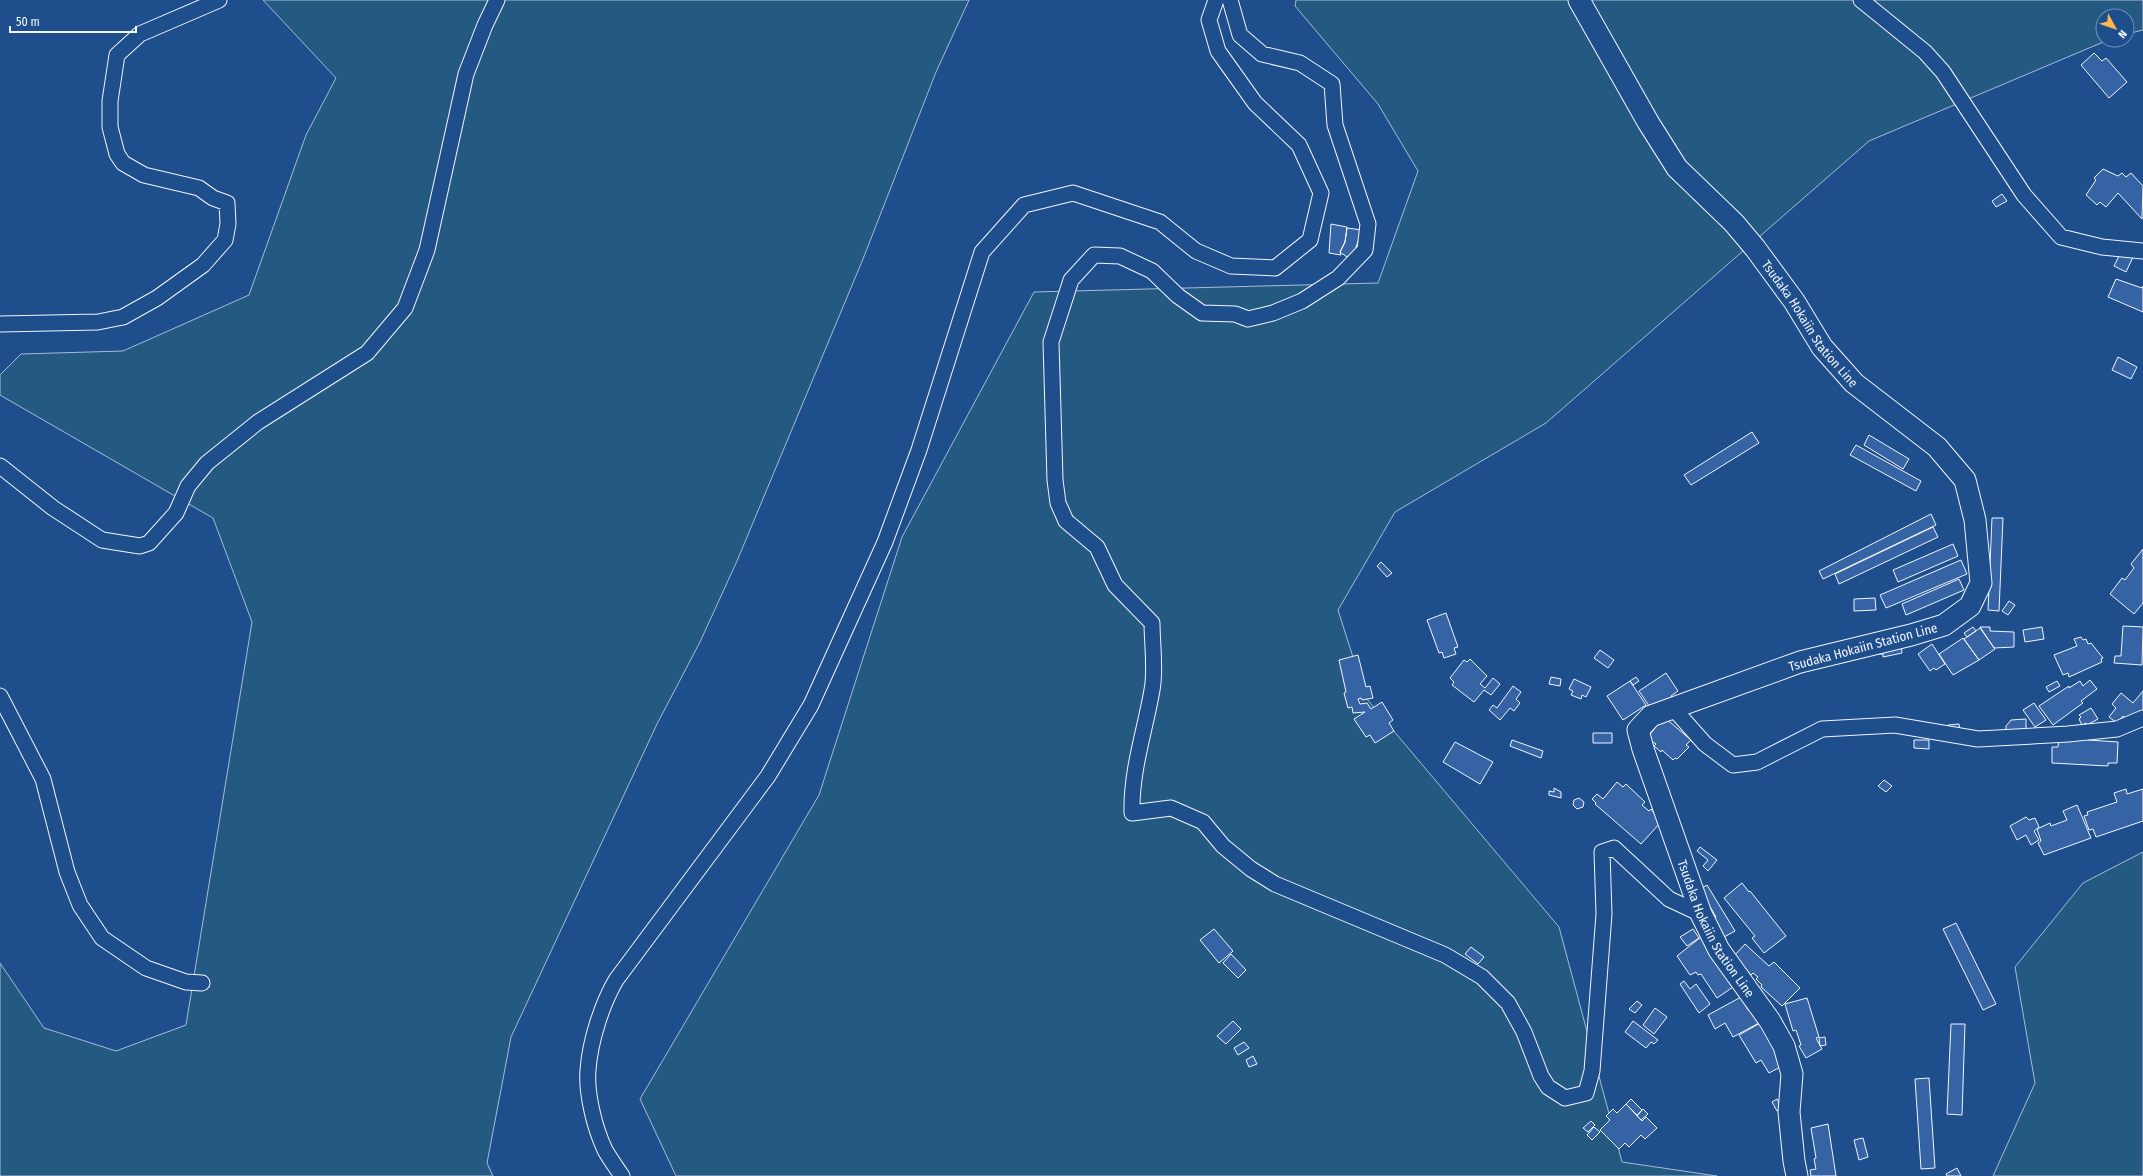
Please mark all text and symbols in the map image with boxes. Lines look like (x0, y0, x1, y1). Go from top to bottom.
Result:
scale bar (10, 8, 136, 34)
north arrow (2095, 8, 2135, 48)
text: 50 m (16, 15, 40, 29)
text: N (2115, 27, 2129, 41)
street label: Tsudaka Hokaiin Station Line (1759, 257, 1861, 390)
street label: Tsudaka Hokaiin Station Line (1787, 620, 1939, 674)
street label: Tsudaka Hokaiin Station Line (1675, 858, 1758, 1000)

